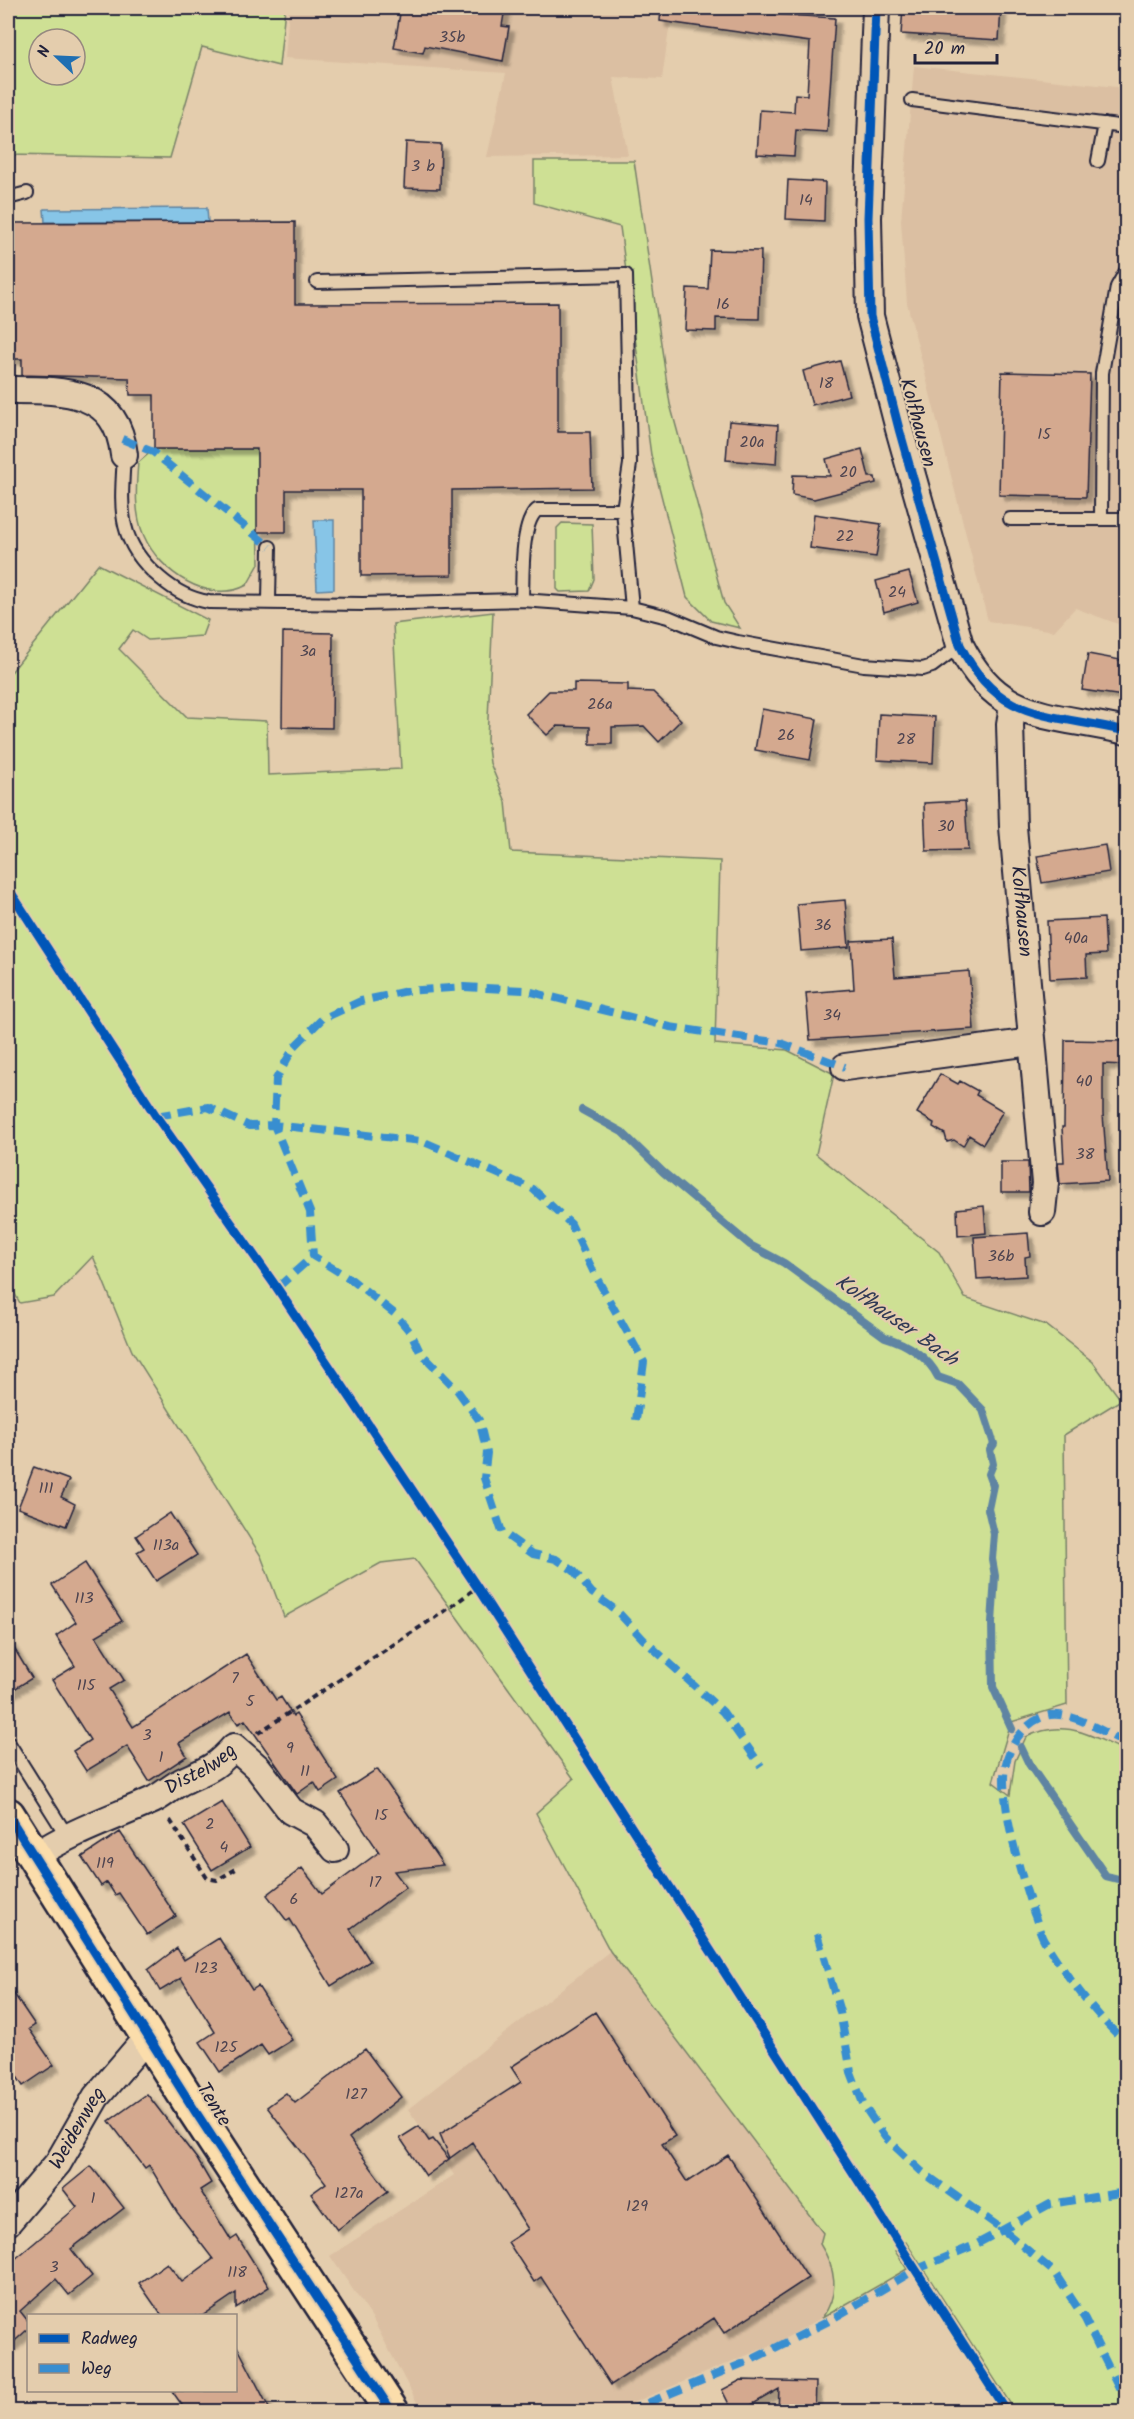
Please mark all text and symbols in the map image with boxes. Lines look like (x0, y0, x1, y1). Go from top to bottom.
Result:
house number: 35b (439, 25, 466, 50)
north arrow (27, 27, 87, 87)
scale bar (915, 27, 998, 65)
text: 20 m (924, 35, 965, 64)
text: N (31, 42, 58, 61)
house number: 3 b (411, 154, 436, 179)
house number: 14 (799, 188, 813, 213)
house number: 16 (716, 292, 730, 317)
house number: 18 (819, 371, 834, 396)
street label: Kolfhausen (890, 375, 944, 471)
house number: 15 (1037, 422, 1052, 447)
house number: 20a (740, 430, 764, 455)
house number: 20 (839, 460, 857, 485)
house number: 22 (836, 524, 854, 549)
house number: 24 (888, 580, 906, 605)
house number: 3a (300, 639, 316, 664)
house number: 26a (587, 692, 613, 717)
house number: 26 (777, 723, 795, 748)
house number: 28 (897, 727, 916, 752)
house number: 30 (937, 814, 955, 839)
street label: Kolfhausen (1001, 864, 1041, 958)
house number: 36 (814, 913, 832, 938)
house number: 40a (1064, 926, 1088, 951)
house number: 34 (823, 1003, 841, 1028)
house number: 40 (1076, 1069, 1092, 1094)
house number: 38 (1076, 1142, 1095, 1167)
house number: 36b (988, 1244, 1015, 1269)
water label: Kolfhauser Bach (828, 1266, 966, 1377)
house number: 111 (38, 1476, 54, 1501)
house number: 113a (153, 1533, 179, 1558)
house number: 113 (74, 1586, 94, 1611)
house number: 7 (231, 1666, 239, 1691)
house number: 115 (77, 1673, 97, 1698)
house number: 5 (246, 1689, 256, 1714)
house number: 3 (142, 1723, 152, 1748)
house number: 9 (286, 1736, 294, 1761)
street label: Distelweg (158, 1737, 245, 1804)
house number: 1 (158, 1745, 164, 1770)
house number: 11 (300, 1759, 310, 1784)
house number: 15 (374, 1803, 389, 1828)
house number: 2 (205, 1812, 215, 1837)
house number: 4 (220, 1835, 229, 1860)
house number: 119 (96, 1851, 114, 1876)
house number: 17 (369, 1870, 382, 1895)
house number: 6 (290, 1887, 298, 1912)
house number: 123 (194, 1956, 218, 1981)
house number: 125 (215, 2035, 239, 2060)
street label: Tente (187, 2077, 239, 2133)
street label: Weidenweg (41, 2080, 114, 2176)
house number: 127 (345, 2082, 367, 2107)
house number: 127a (334, 2181, 364, 2206)
house number: 1 (90, 2186, 96, 2211)
house number: 129 (626, 2194, 648, 2219)
house number: 3 (49, 2255, 59, 2280)
house number: 118 (227, 2260, 247, 2285)
legend (27, 2314, 237, 2392)
text: Radweg (81, 2325, 138, 2354)
text: Weg (81, 2355, 112, 2384)

